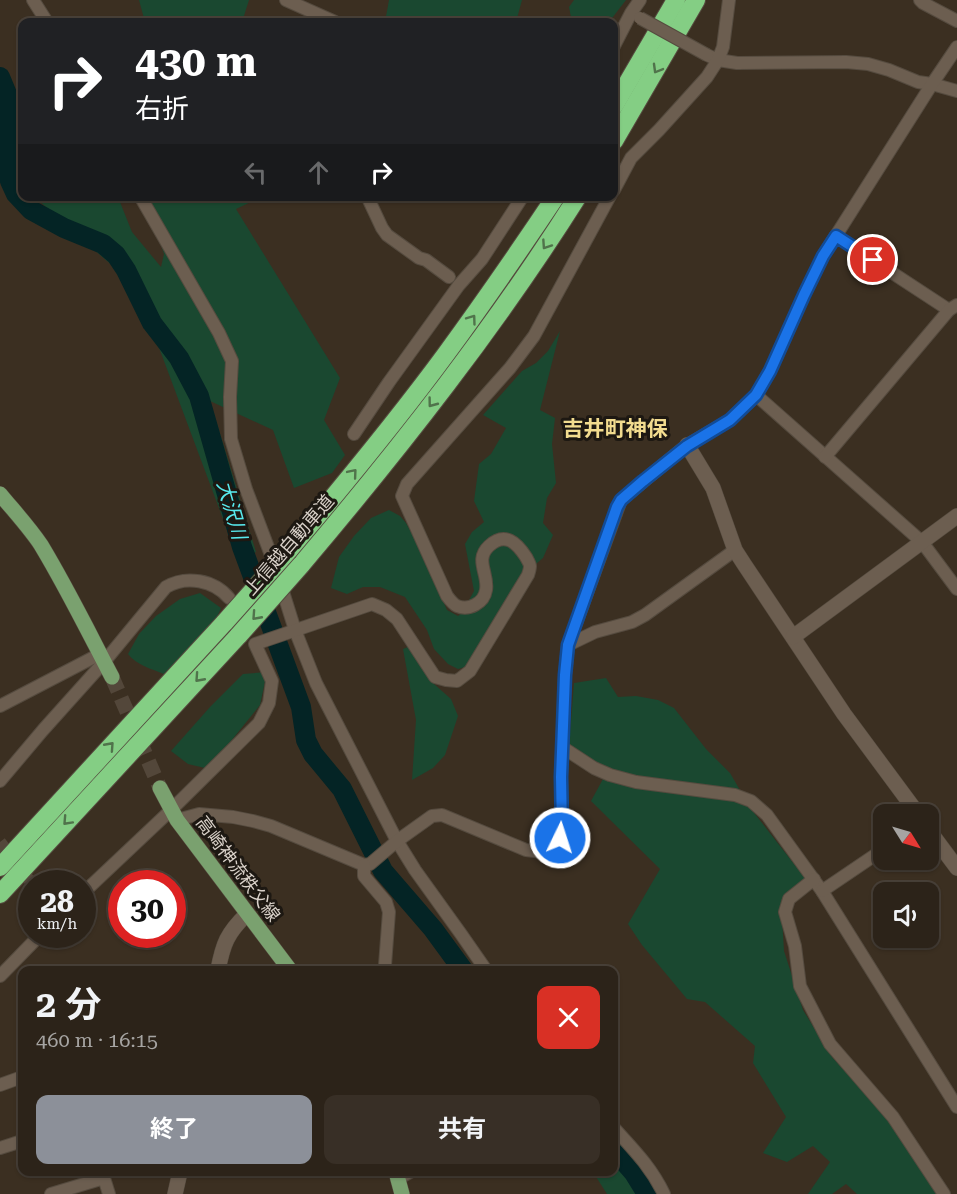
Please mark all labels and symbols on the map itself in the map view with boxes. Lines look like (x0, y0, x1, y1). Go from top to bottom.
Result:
one-way arrow (652, 63, 664, 73)
pin (847, 234, 898, 285)
one-way arrow (542, 238, 553, 249)
one-way arrow (465, 314, 476, 325)
one-way arrow (428, 397, 439, 408)
district label: 吉井町神保 (563, 417, 668, 441)
one-way arrow (346, 469, 357, 480)
water label: 大沢川 (212, 478, 252, 544)
street label: 上信越自動車道 (239, 490, 338, 599)
one-way arrow (252, 609, 263, 620)
one-way arrow (196, 671, 207, 682)
one-way arrow (103, 742, 114, 753)
north arrow (873, 804, 939, 870)
position arrow (528, 806, 592, 870)
street label: 高崎神流秩父線 (192, 812, 285, 925)
one-way arrow (63, 815, 74, 825)
speed limit sign: 30 (108, 870, 186, 948)

